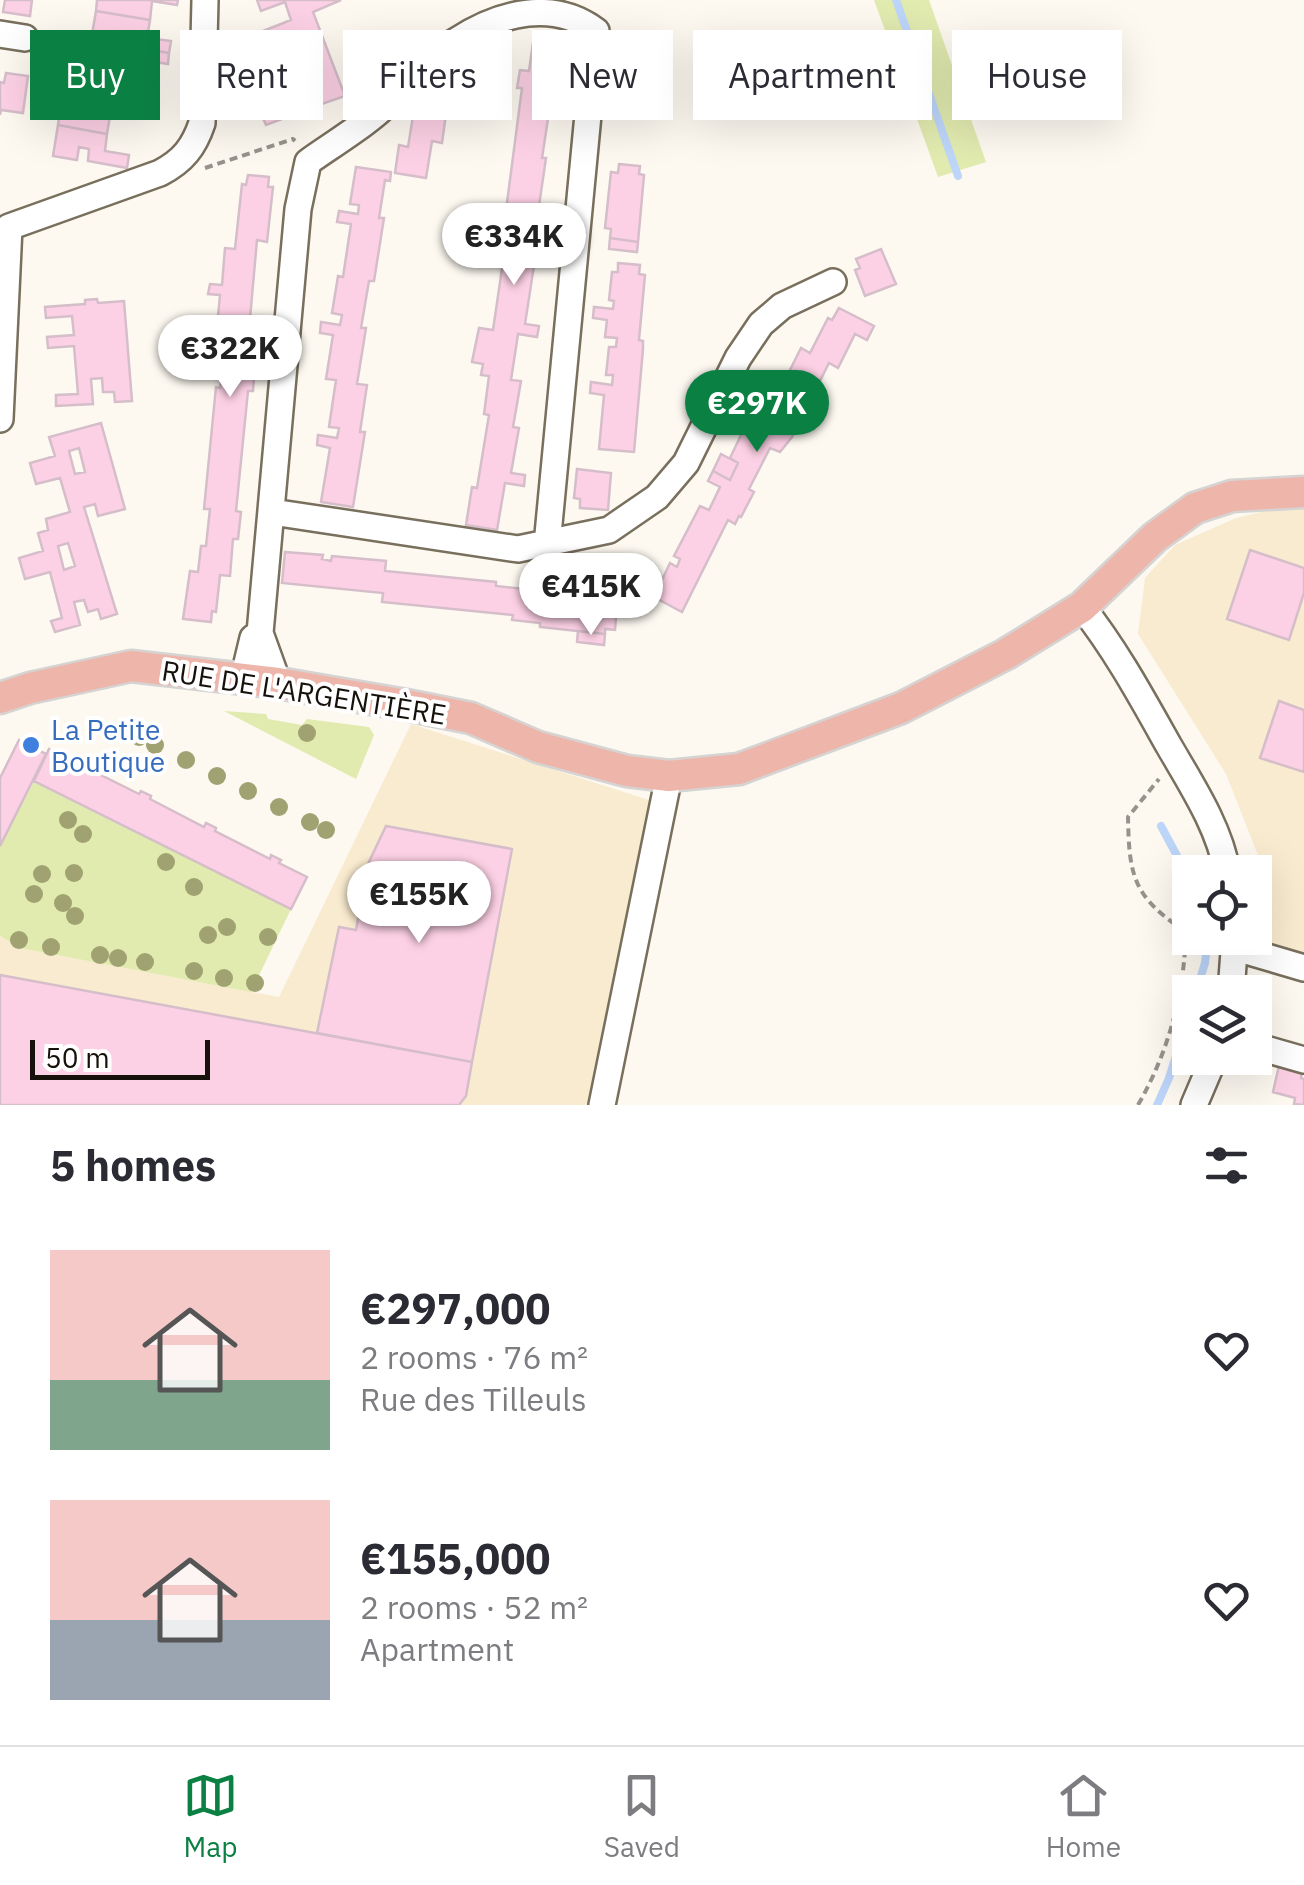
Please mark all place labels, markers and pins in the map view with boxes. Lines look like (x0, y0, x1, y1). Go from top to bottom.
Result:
pin: €334K (444, 203, 584, 288)
pin: €322K (160, 315, 300, 400)
pin: €297K (687, 370, 827, 455)
pin: €415K (521, 553, 661, 638)
place label: La Petite Boutique (51, 711, 165, 780)
marker: La Petite Boutique (20, 734, 42, 756)
pin: €155K (349, 861, 489, 946)

